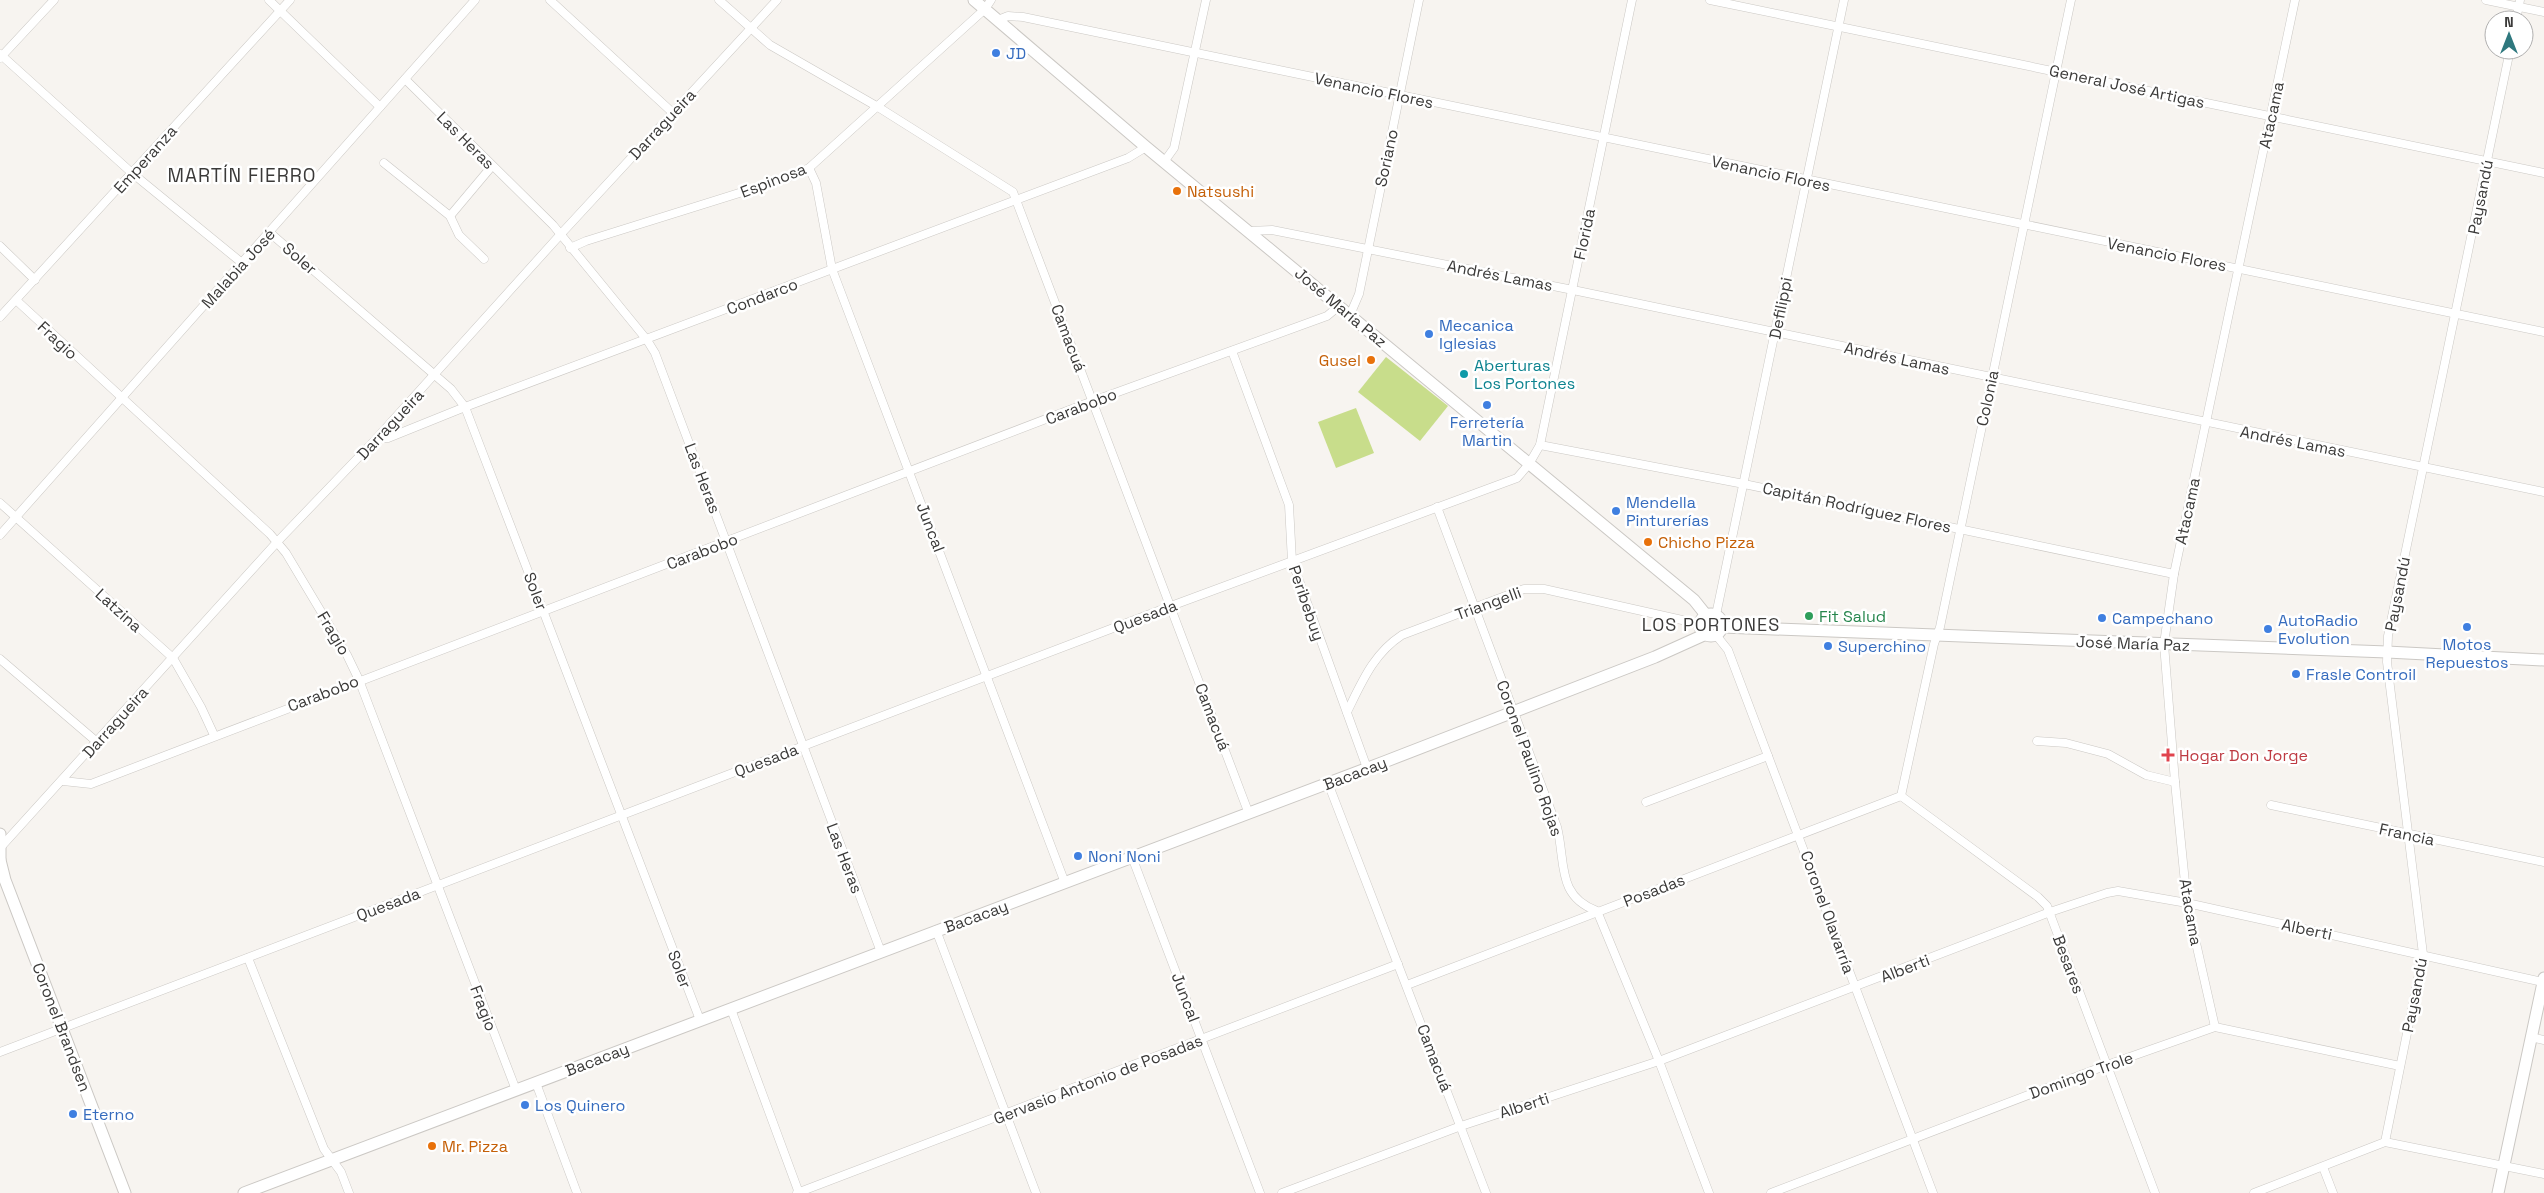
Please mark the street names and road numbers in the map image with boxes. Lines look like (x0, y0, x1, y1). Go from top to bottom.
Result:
street label: General José Artigas (2047, 60, 2207, 113)
street label: Venancio Flores (1312, 68, 1435, 113)
street label: Atacama (2254, 80, 2289, 150)
street label: Darragueira (624, 85, 700, 164)
street label: Las Heras (432, 107, 499, 174)
street label: Emperanza (109, 121, 182, 198)
street label: Soriano (1370, 127, 1403, 189)
street label: Venancio Flores (1709, 151, 1832, 196)
street label: Espinosa (737, 158, 809, 203)
street label: Paysandú (2463, 158, 2498, 236)
street label: Florida (1569, 207, 1600, 262)
street label: Malabia José (197, 224, 280, 313)
street label: Venancio Flores (2105, 233, 2228, 276)
street label: Soler (278, 238, 321, 279)
street label: Andrés Lamas (1445, 255, 1555, 296)
street label: José María Paz (1290, 263, 1391, 352)
street label: Condarco (724, 273, 801, 320)
street label: Defilippi (1764, 275, 1797, 341)
street label: Camacuá (1046, 301, 1091, 375)
street label: Fragio (33, 316, 82, 364)
street label: Andrés Lamas (1842, 337, 1952, 380)
street label: Colonia (1971, 368, 2004, 428)
street label: Carabobo (1042, 383, 1120, 430)
street label: Darragueira (352, 385, 428, 464)
street label: Andrés Lamas (2238, 421, 2348, 462)
street label: Las Heras (680, 440, 726, 516)
street label: Atacama (2170, 476, 2205, 546)
street label: Capitán Rodríguez Flores (1761, 477, 1953, 538)
street label: Juncal (912, 499, 950, 555)
street label: Carabobo (663, 528, 741, 575)
street label: Paysandú (2380, 555, 2415, 633)
street label: Peribebuy (1284, 563, 1329, 644)
street label: Soler (519, 569, 552, 613)
street label: Triangelli (1452, 582, 1524, 625)
street label: Latzina (91, 584, 147, 637)
street label: Quesada (1110, 595, 1180, 638)
street label: Fragio (312, 608, 355, 659)
street label: José María Paz (2076, 631, 2190, 656)
street label: Carabobo (284, 670, 362, 717)
street label: Coronel Paulino Rojas (1492, 677, 1568, 839)
street label: Camacuá (1190, 680, 1235, 754)
street label: Darragueira (78, 682, 153, 762)
street label: Quesada (731, 739, 801, 782)
street label: Bacacay (1320, 752, 1390, 795)
street label: Francia (2377, 818, 2437, 851)
street label: Las Heras (822, 820, 868, 896)
street label: Coronel Olavarría (1796, 848, 1860, 976)
street label: Posadas (1620, 869, 1688, 912)
street label: Atacama (2174, 877, 2207, 947)
street label: Quesada (353, 883, 423, 926)
street label: Bacacay (941, 895, 1011, 938)
street label: Alberti (2280, 914, 2334, 945)
street label: Besares (2048, 932, 2089, 997)
street label: Soler (663, 947, 696, 991)
street label: Alberti (1878, 950, 1933, 987)
street label: Paysandú (2397, 956, 2432, 1034)
street label: Coronel Brandsen (27, 960, 96, 1095)
street label: Juncal (1167, 969, 1205, 1025)
street label: Fragio (465, 982, 502, 1034)
street label: Camacuá (1412, 1021, 1457, 1095)
street label: Gervasio Antonio de Posadas (991, 1030, 1206, 1129)
street label: Bacacay (562, 1038, 632, 1081)
street label: Domingo Trole (2026, 1047, 2136, 1104)
street label: Alberti (1497, 1088, 1552, 1123)

